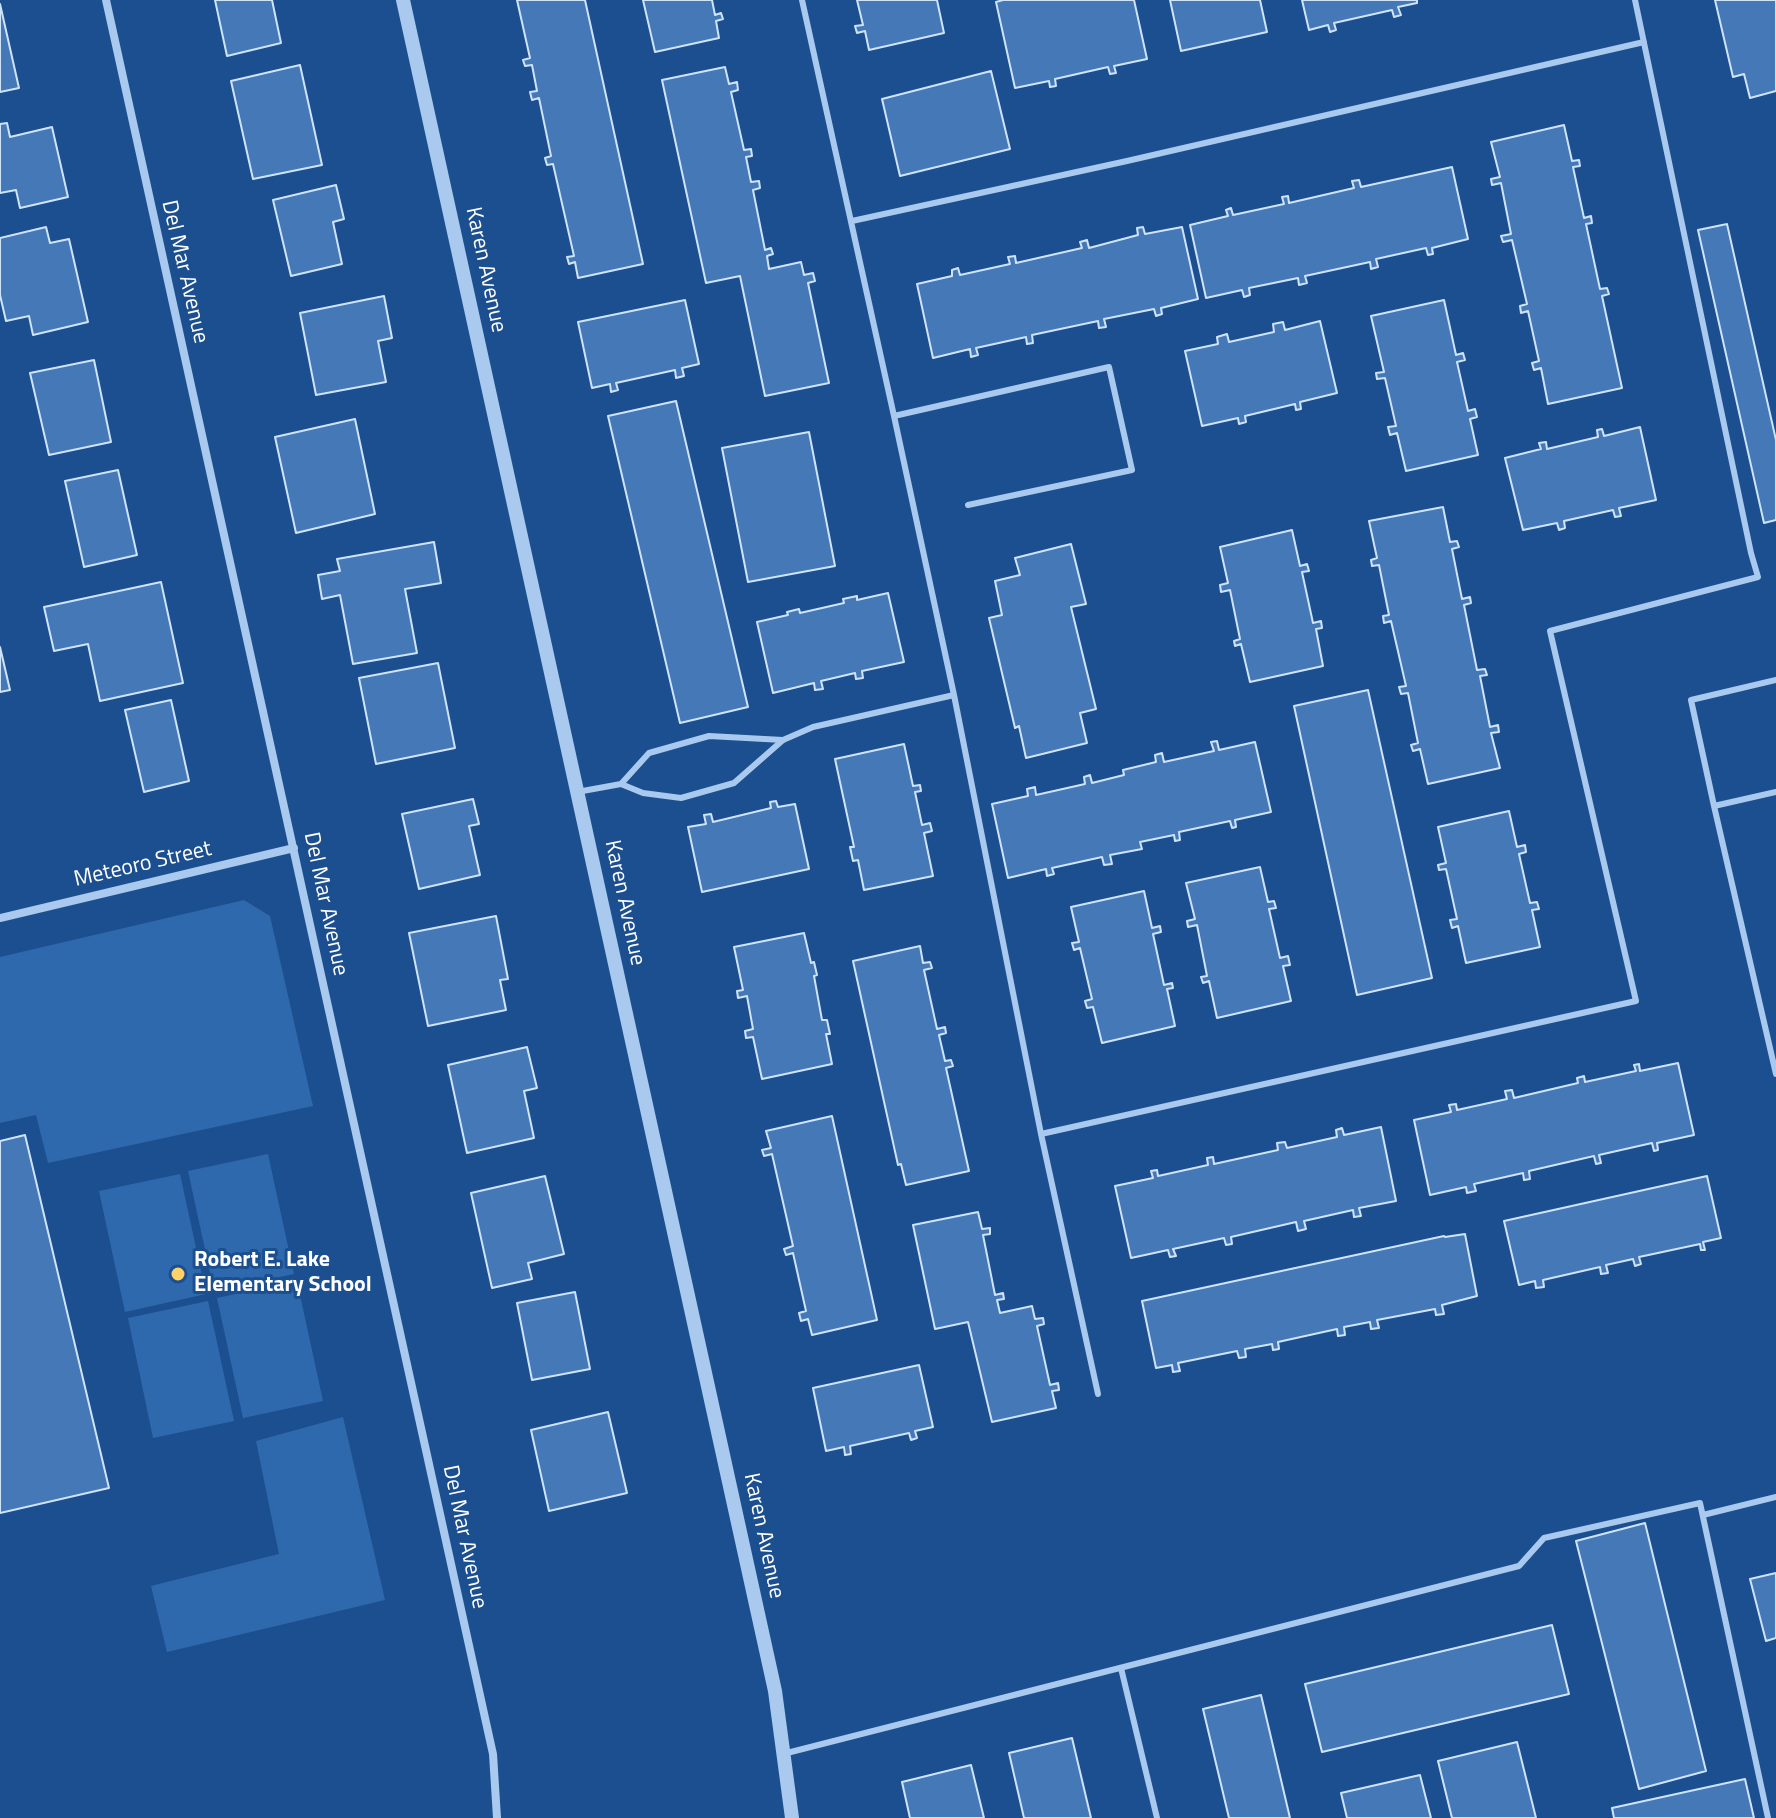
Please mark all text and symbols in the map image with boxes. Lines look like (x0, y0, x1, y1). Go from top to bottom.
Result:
street label: Del Mar Avenue (155, 198, 213, 346)
street label: Karen Avenue (459, 205, 511, 335)
street label: Del Mar Avenue (297, 830, 353, 978)
street label: Meteoro Street (72, 836, 214, 894)
street label: Karen Avenue (598, 838, 650, 968)
place label: Robert E. Lake Elementary School (194, 1248, 372, 1300)
marker: Robert E. Lake Elementary School (169, 1265, 187, 1283)
street label: Del Mar Avenue (436, 1463, 492, 1611)
street label: Karen Avenue (737, 1471, 789, 1601)

